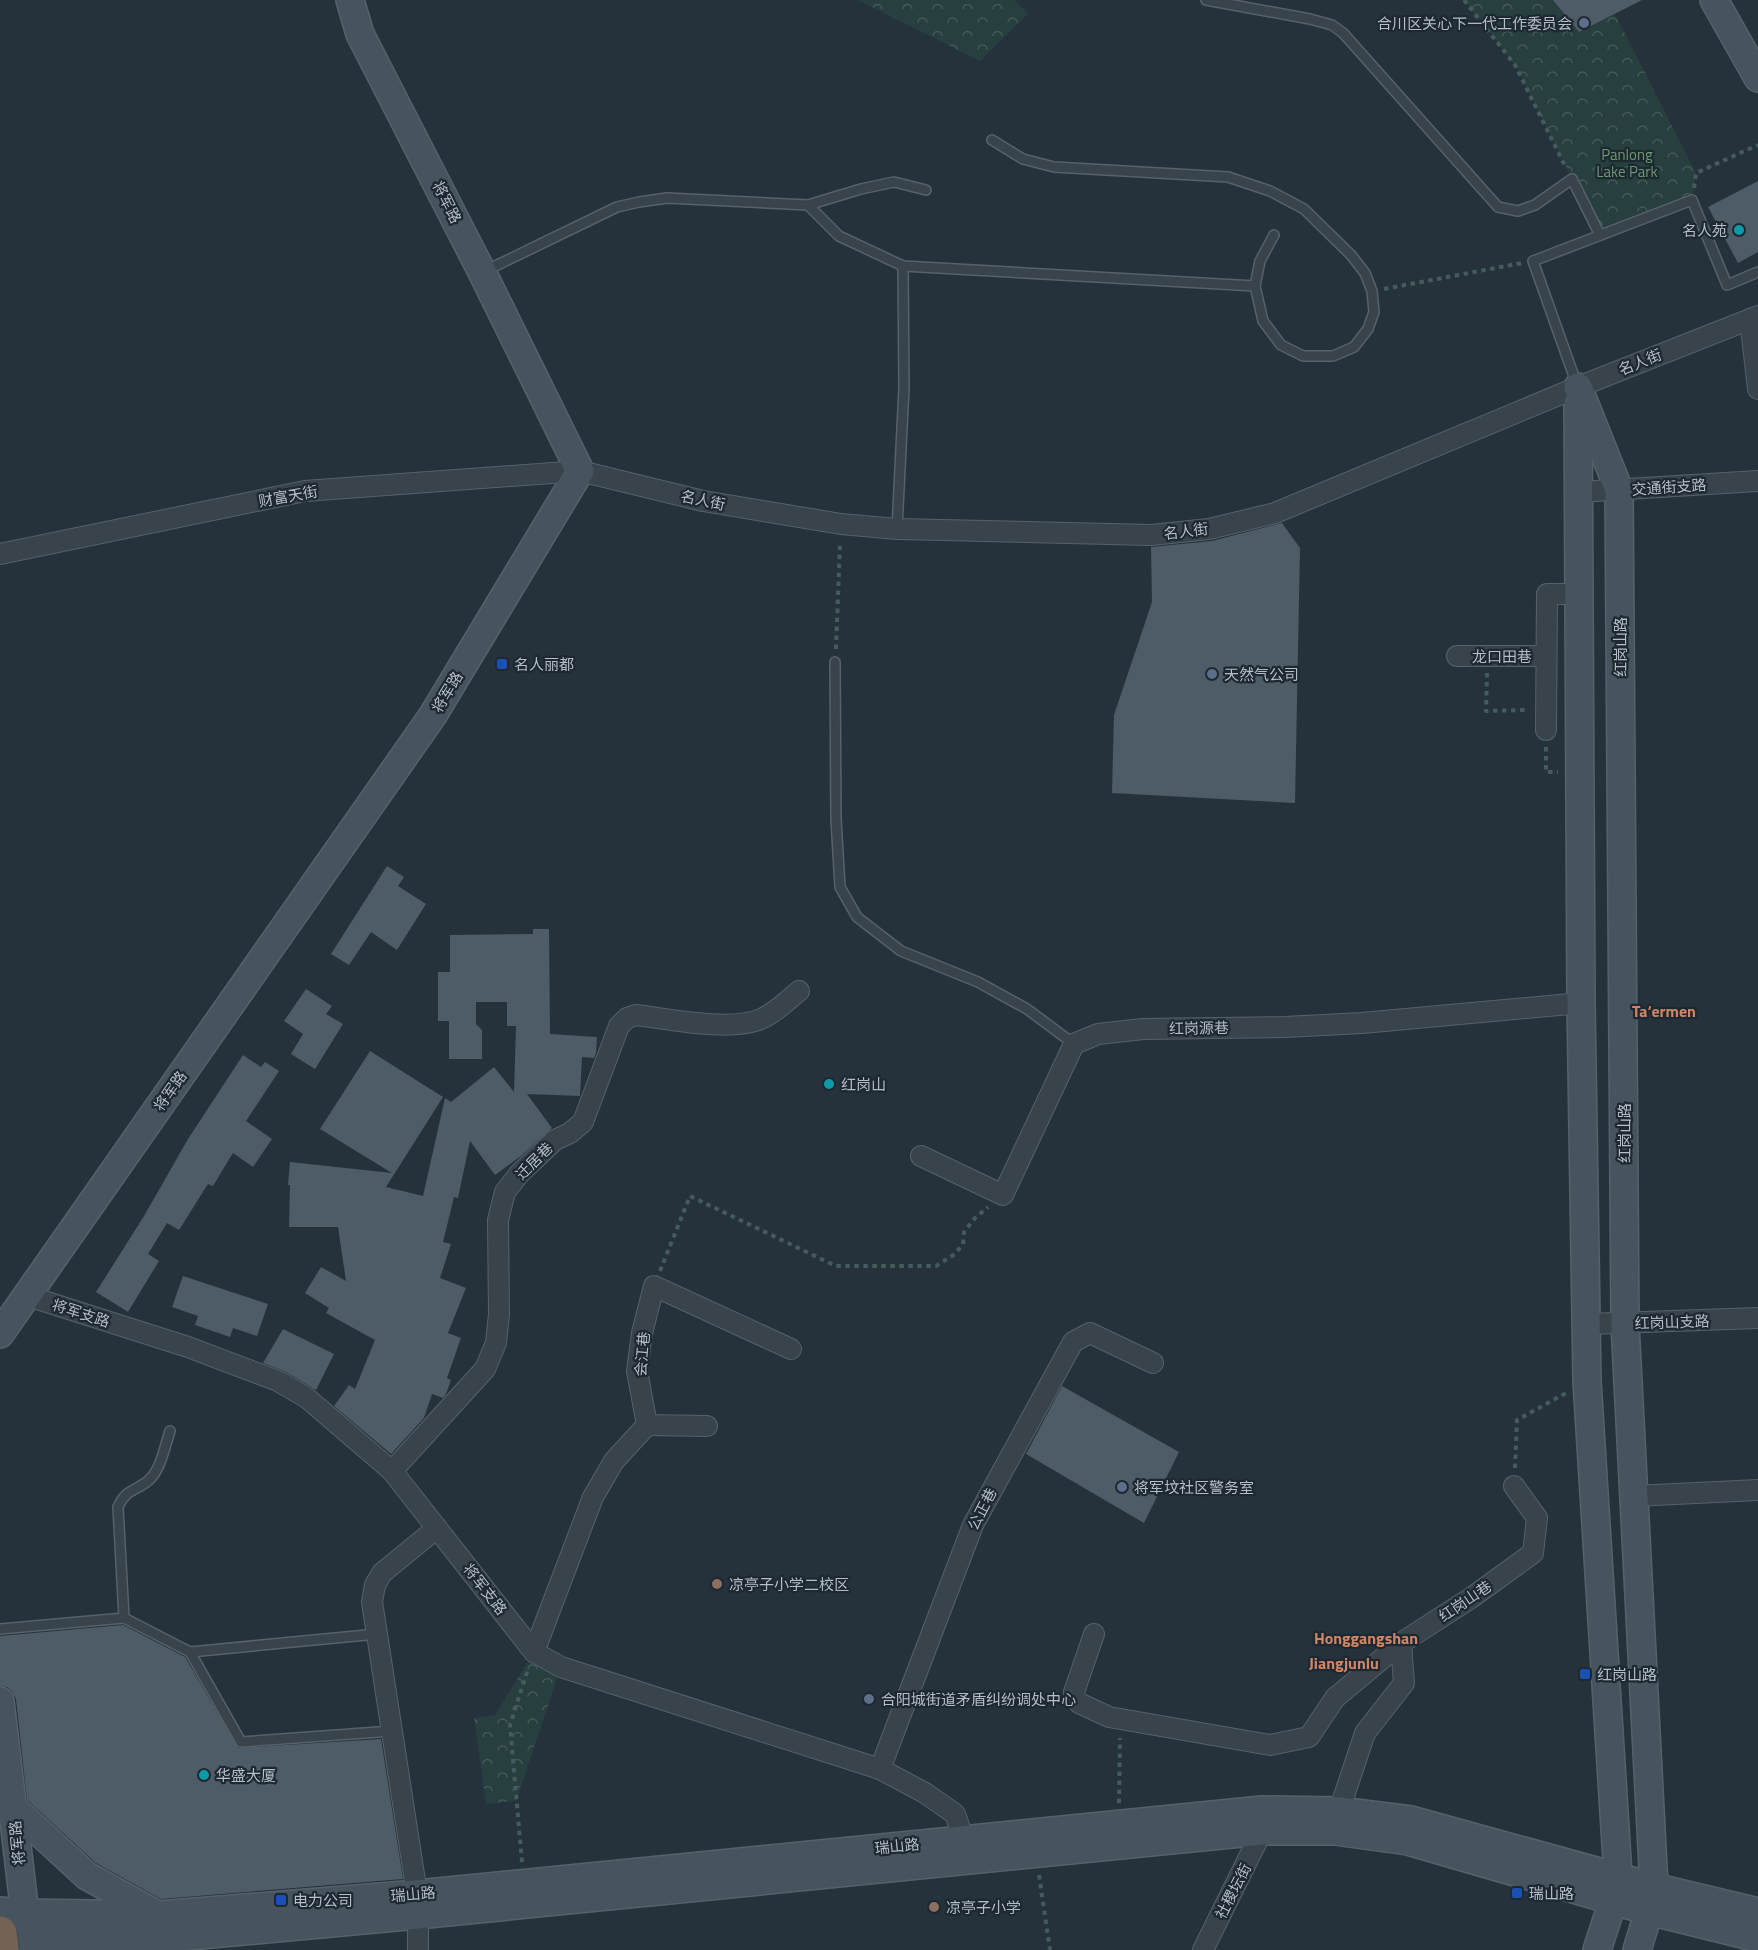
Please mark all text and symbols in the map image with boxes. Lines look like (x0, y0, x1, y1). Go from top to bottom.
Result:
place label: 合川区关心下一代工作委员会 (1377, 12, 1572, 35)
marker: 合川区关心下一代工作委员会 (1577, 16, 1591, 30)
park label: Panlong Lake Park (1596, 143, 1658, 183)
street label: 将军路 (427, 177, 467, 227)
place label: 名人苑 (1682, 219, 1727, 242)
marker: 名人苑 (1732, 223, 1746, 237)
street label: 名人街 (1615, 343, 1665, 381)
street label: 交通街支路 (1631, 473, 1707, 501)
street label: 财富天街 (256, 479, 320, 513)
street label: 名人街 (679, 484, 727, 516)
street label: 名人街 (1162, 517, 1210, 545)
street label: 红岗山路 (1609, 617, 1632, 677)
street label: 龙口田巷 (1472, 645, 1532, 668)
place label: 名人丽都 (514, 653, 574, 676)
marker: 名人丽都 (495, 657, 509, 671)
place label: 天然气公司 (1224, 663, 1299, 686)
street label: 将军路 (426, 667, 468, 717)
marker: 天然气公司 (1205, 667, 1219, 681)
district label: Ta‘ermen (1632, 999, 1696, 1023)
street label: 红岗源巷 (1169, 1016, 1229, 1040)
street label: 将军路 (148, 1066, 192, 1116)
place label: 红岗山 (841, 1073, 886, 1096)
marker: 红岗山 (822, 1077, 836, 1091)
street label: 红岗山路 (1613, 1103, 1636, 1163)
street label: 迁居巷 (510, 1137, 558, 1185)
street label: 将军支路 (49, 1293, 113, 1333)
street label: 红岗山支路 (1634, 1309, 1710, 1335)
street label: 会江巷 (629, 1331, 655, 1377)
place label: 将军坟社区警务室 (1134, 1476, 1254, 1499)
marker: 将军坟社区警务室 (1115, 1480, 1129, 1494)
street label: 公正巷 (962, 1484, 1002, 1534)
street label: 将军支路 (457, 1558, 513, 1620)
place label: 凉亭子小学二校区 (729, 1573, 849, 1596)
street label: 红岗山巷 (1434, 1575, 1496, 1627)
marker: 凉亭子小学二校区 (710, 1577, 724, 1591)
district label: Honggangshan (1314, 1626, 1418, 1650)
district label: Jiangjunlu (1309, 1651, 1379, 1675)
place label: 红岗山路 (1597, 1663, 1657, 1686)
marker: 红岗山路 (1578, 1667, 1592, 1681)
place label: 合阳城街道矛盾纠纷调处中心 (881, 1688, 1076, 1711)
marker: 合阳城街道矛盾纠纷调处中心 (862, 1692, 876, 1706)
place label: 华盛大厦 (216, 1764, 276, 1787)
marker: 华盛大厦 (197, 1768, 211, 1782)
street label: 将军路 (3, 1819, 31, 1867)
street label: 瑞山路 (873, 1832, 921, 1860)
street label: 社稷坛街 (1209, 1859, 1257, 1923)
street label: 瑞山路 (390, 1881, 436, 1907)
place label: 瑞山路 (1529, 1882, 1574, 1905)
marker: 瑞山路 (1510, 1886, 1524, 1900)
place label: 电力公司 (293, 1889, 353, 1912)
marker: 电力公司 (274, 1893, 288, 1907)
place label: 凉亭子小学 (946, 1896, 1021, 1919)
marker: 凉亭子小学 (927, 1900, 941, 1914)

